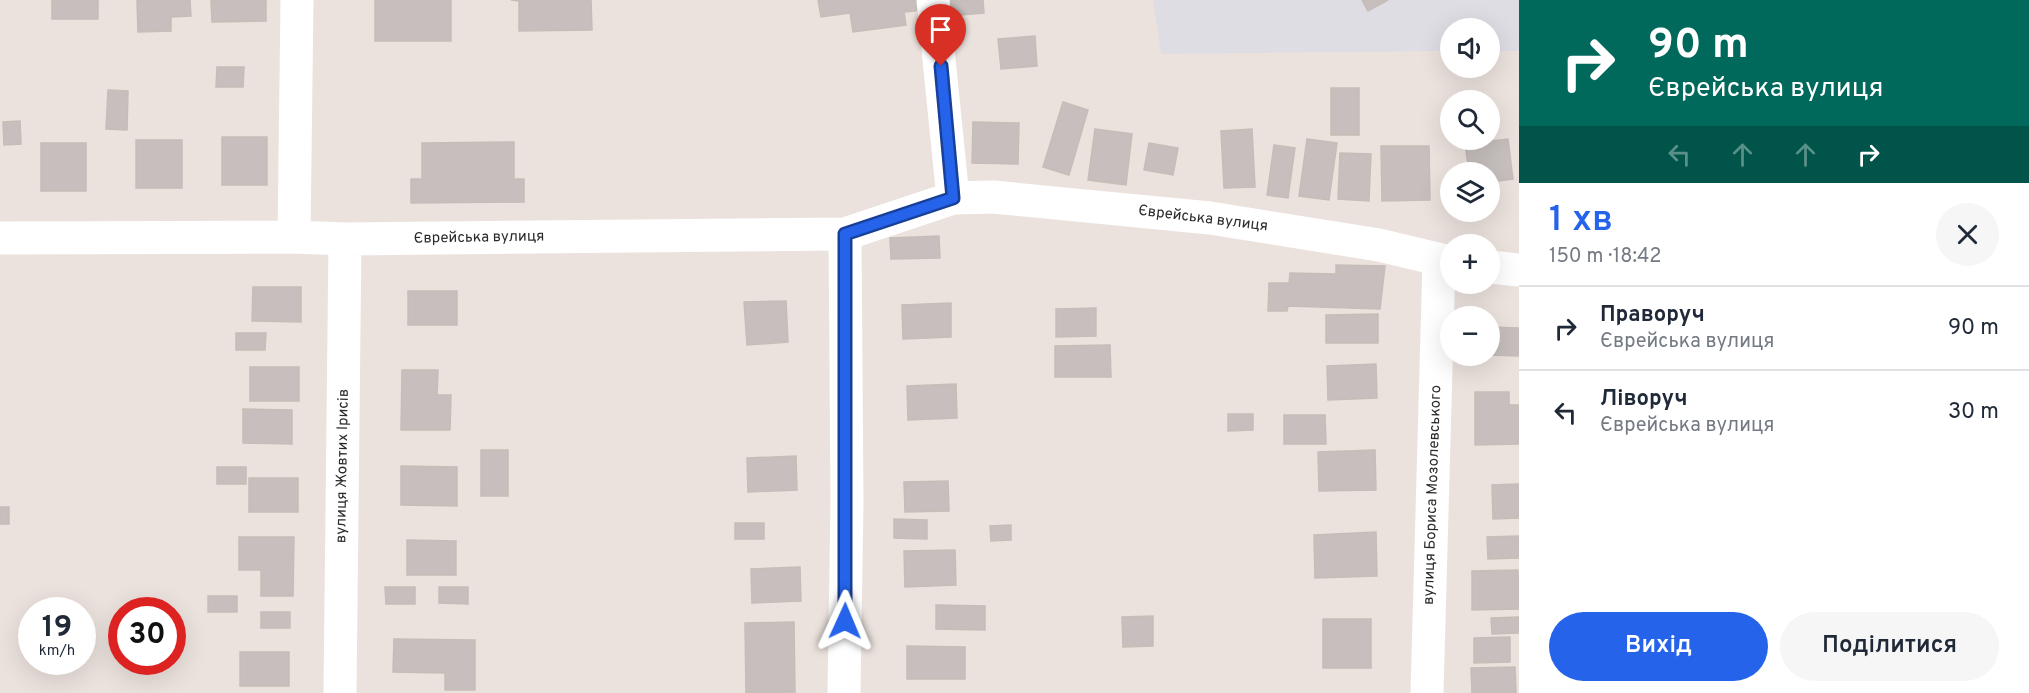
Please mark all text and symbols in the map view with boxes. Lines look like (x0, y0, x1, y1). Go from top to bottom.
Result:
pin (915, 4, 966, 66)
icon: arrive (924, 13, 957, 46)
map controls (1440, 18, 1500, 366)
button: sound (1440, 18, 1500, 78)
text: 90 m (1648, 20, 1749, 73)
icon: right (1549, 24, 1627, 102)
text: Єврейська вулиця (1648, 72, 1883, 106)
button: search (1440, 90, 1500, 150)
icon: left (1663, 138, 1696, 171)
icon: ahead (1726, 138, 1759, 171)
icon: ahead (1789, 138, 1822, 171)
icon: right (1852, 138, 1885, 171)
button: layers (1440, 162, 1500, 222)
text: 1 хв (1549, 198, 1613, 244)
street label: Єврейська вулиця (1137, 202, 1269, 236)
button: close (1936, 203, 1999, 266)
street label: Єврейська вулиця (413, 227, 545, 249)
button: + (1440, 234, 1500, 294)
text: 150 m · 18:42 (1549, 244, 1662, 270)
text: Праворуч (1600, 302, 1705, 329)
button: − (1440, 306, 1500, 366)
icon: right (1549, 312, 1582, 345)
text: 90 m (1948, 315, 1999, 342)
text: Єврейська вулиця (1600, 329, 1774, 355)
street label: вулиця Бориса Мозолевського (1420, 385, 1446, 605)
text: Ліворуч (1600, 386, 1688, 413)
street label: вулиця Жовтих Ірисів (332, 389, 354, 543)
icon: left (1549, 396, 1582, 429)
text: 30 m (1948, 399, 1999, 426)
text: Єврейська вулиця (1600, 413, 1774, 439)
position arrow (813, 589, 877, 653)
speed limit sign: 30 (108, 597, 186, 675)
text: 19 (42, 610, 72, 647)
button: Вихід (1549, 612, 1768, 681)
button: Поділитися (1780, 612, 1999, 681)
text: km/h (39, 642, 75, 661)

